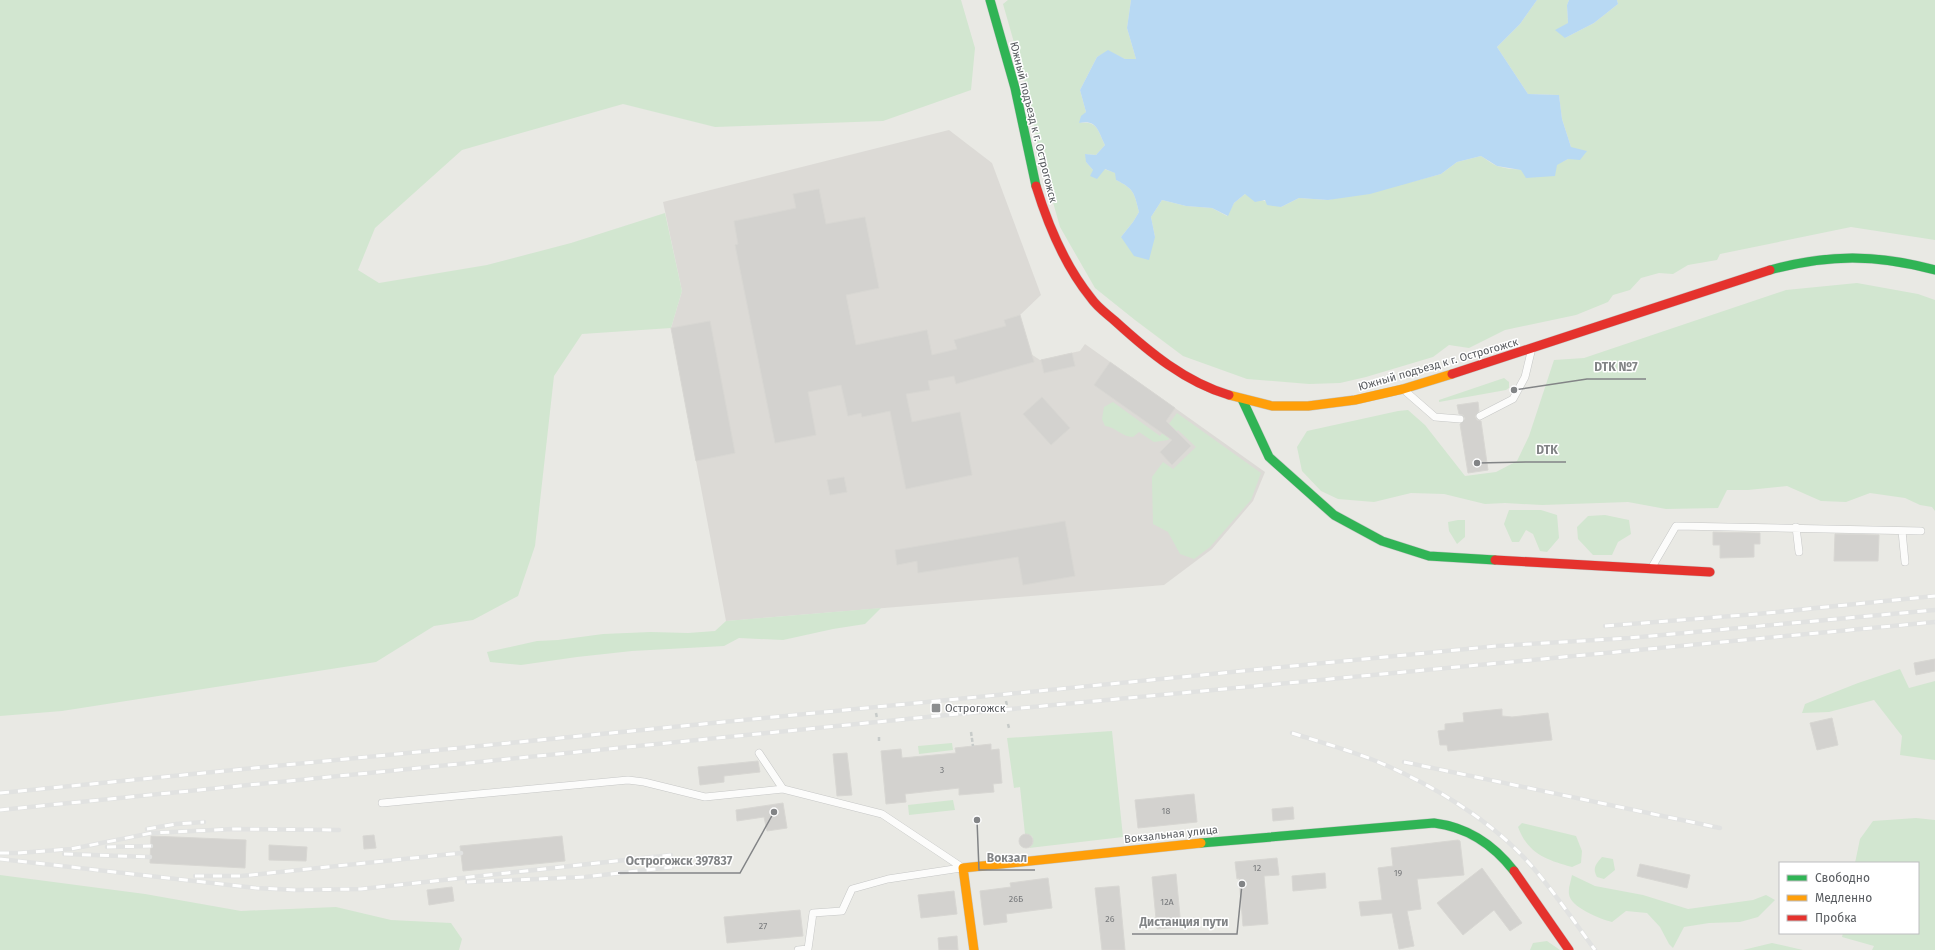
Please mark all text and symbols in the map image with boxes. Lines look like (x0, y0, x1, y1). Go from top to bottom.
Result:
street label: Южный подъезд к г. Острогожск (1007, 40, 1060, 204)
street label: Южный подъезд к г. Острогожск (1357, 335, 1520, 394)
callout: DTK №7 (1587, 355, 1646, 379)
text: DTK №7 (1594, 360, 1638, 374)
callout: DTK (1528, 438, 1566, 462)
text: DTK (1536, 443, 1558, 457)
marker: Острогожск (930, 702, 942, 714)
place label: Острогожск (945, 702, 1006, 715)
house number: 3 (940, 765, 944, 775)
house number: 18 (1162, 806, 1170, 816)
street label: Вокзальная улица (1123, 823, 1219, 846)
callout: Вокзал (979, 846, 1035, 870)
callout: Острогожск 397837 (618, 849, 740, 873)
text: Вокзал (987, 851, 1027, 865)
text: Острогожск 397837 (626, 854, 733, 868)
legend (1779, 862, 1919, 934)
house number: 12 (1253, 863, 1261, 873)
house number: 19 (1394, 868, 1403, 878)
text: Свободно (1815, 871, 1870, 885)
text: Медленно (1815, 891, 1872, 905)
house number: 26Б (1009, 894, 1023, 904)
house number: 12А (1160, 897, 1175, 907)
callout: Дистанция пути (1132, 910, 1237, 934)
text: Пробка (1815, 911, 1857, 925)
house number: 26 (1105, 914, 1115, 924)
text: Дистанция пути (1139, 915, 1228, 929)
house number: 27 (759, 921, 767, 931)

